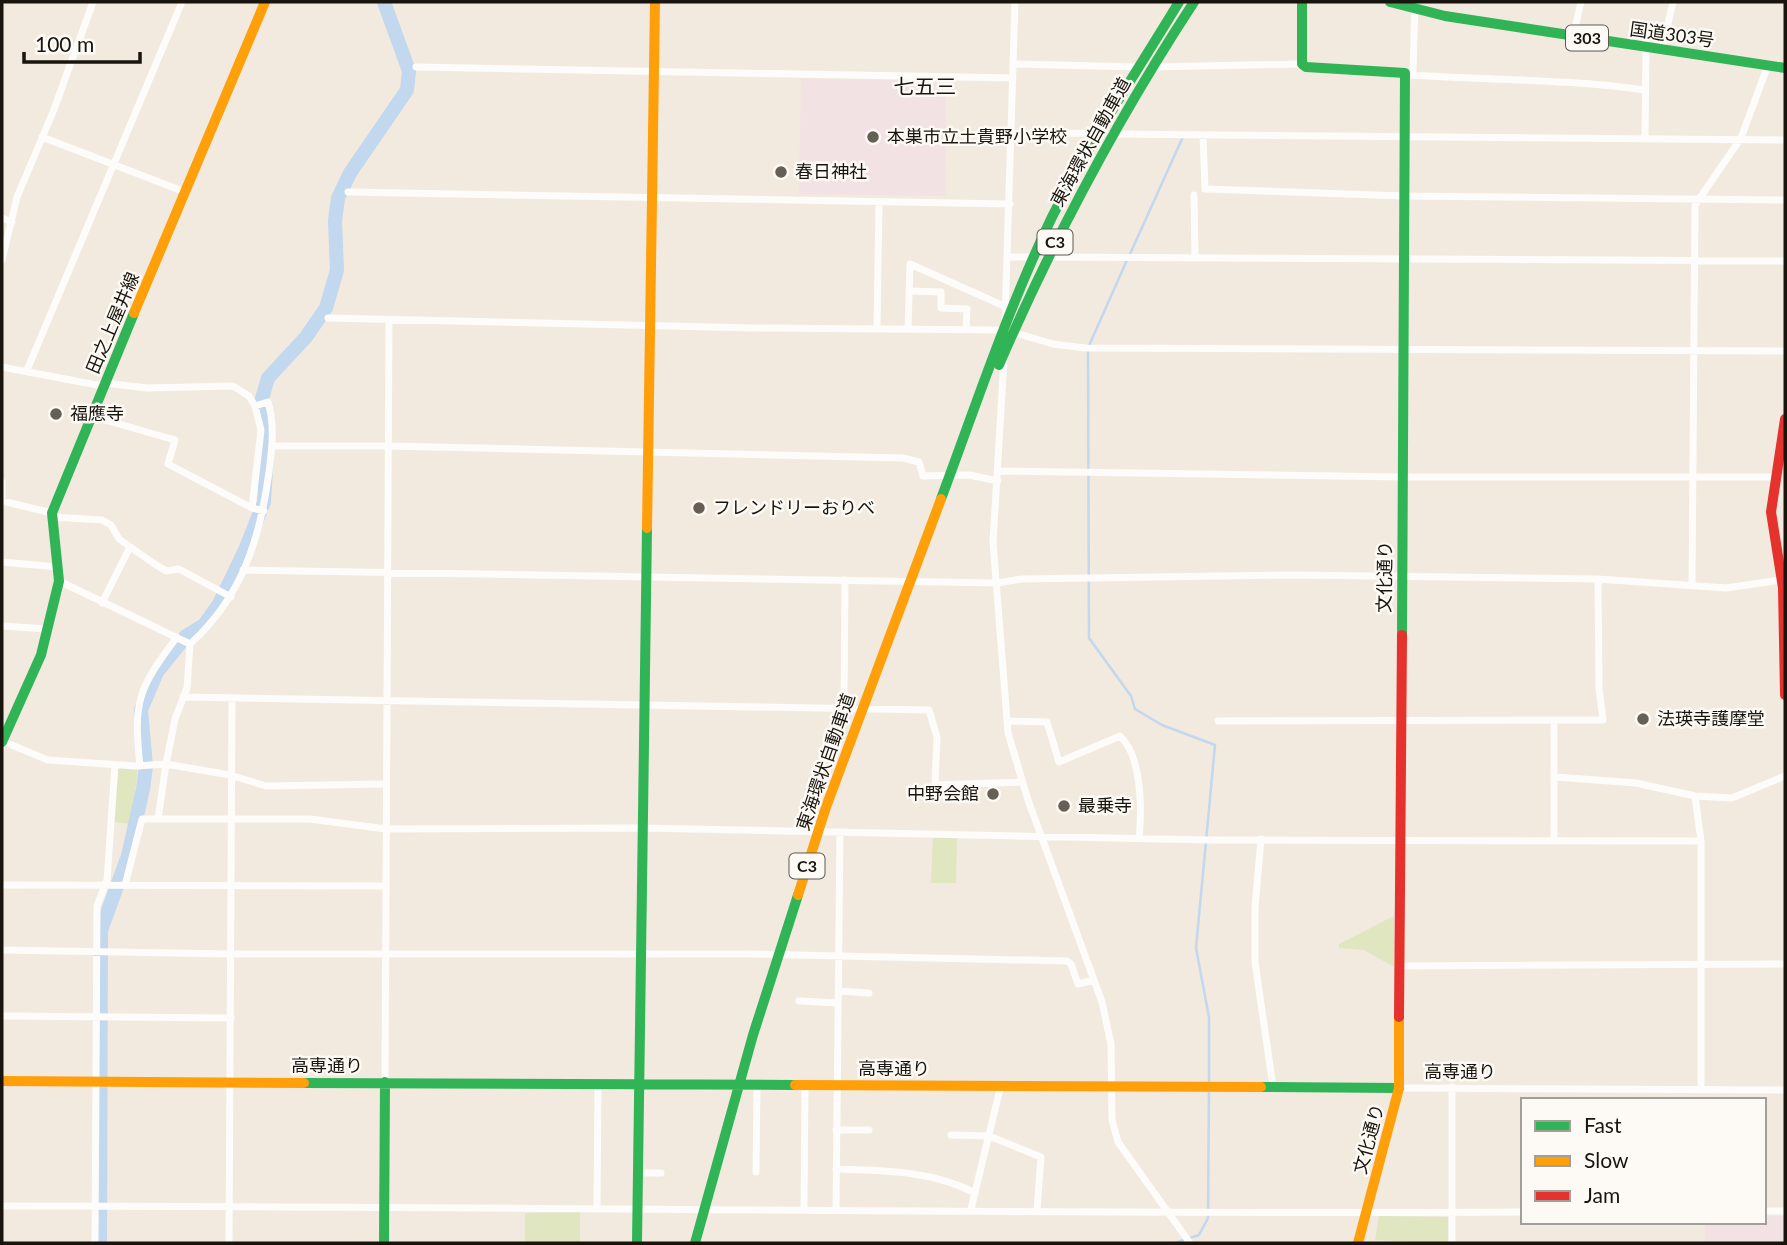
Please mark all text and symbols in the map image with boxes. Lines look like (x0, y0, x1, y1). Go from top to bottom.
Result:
street label: 国道303号 (1628, 17, 1716, 51)
scale bar (24, 21, 140, 65)
road number: 303 (1566, 26, 1608, 50)
text: 100 m (35, 31, 94, 56)
district label: 七五三 (894, 73, 957, 98)
street label: 東海環状自動車道 (1046, 73, 1135, 210)
place label: 本巣市立土貴野小学校 (887, 125, 1067, 147)
marker: 本巣市立土貴野小学校 (865, 129, 881, 145)
place label: 春日神社 (795, 160, 867, 182)
marker: 春日神社 (773, 164, 789, 180)
road number: C3 (1038, 230, 1072, 254)
street label: 田之上屋井線 (81, 269, 143, 377)
place label: 福應寺 (70, 402, 124, 424)
marker: 福應寺 (48, 406, 64, 422)
place label: フレンドリーおりべ (713, 496, 875, 518)
marker: フレンドリーおりべ (691, 500, 707, 516)
street label: 文化通り (1372, 541, 1396, 613)
street label: 東海環状自動車道 (791, 690, 859, 833)
place label: 法瑛寺護摩堂 (1657, 707, 1765, 729)
marker: 法瑛寺護摩堂 (1635, 711, 1651, 727)
place label: 中野会館 (907, 782, 979, 804)
marker: 中野会館 (985, 786, 1001, 802)
place label: 最乗寺 (1078, 794, 1132, 816)
marker: 最乗寺 (1056, 798, 1072, 814)
road number: C3 (790, 853, 824, 878)
street label: 高専通り (291, 1054, 363, 1076)
street label: 高専通り (858, 1057, 930, 1079)
street label: 高専通り (1424, 1060, 1496, 1082)
legend (1521, 1098, 1766, 1224)
street label: 文化通り (1348, 1101, 1388, 1176)
text: Fast (1584, 1112, 1622, 1137)
text: Slow (1584, 1147, 1629, 1172)
text: Jam (1584, 1182, 1620, 1207)

